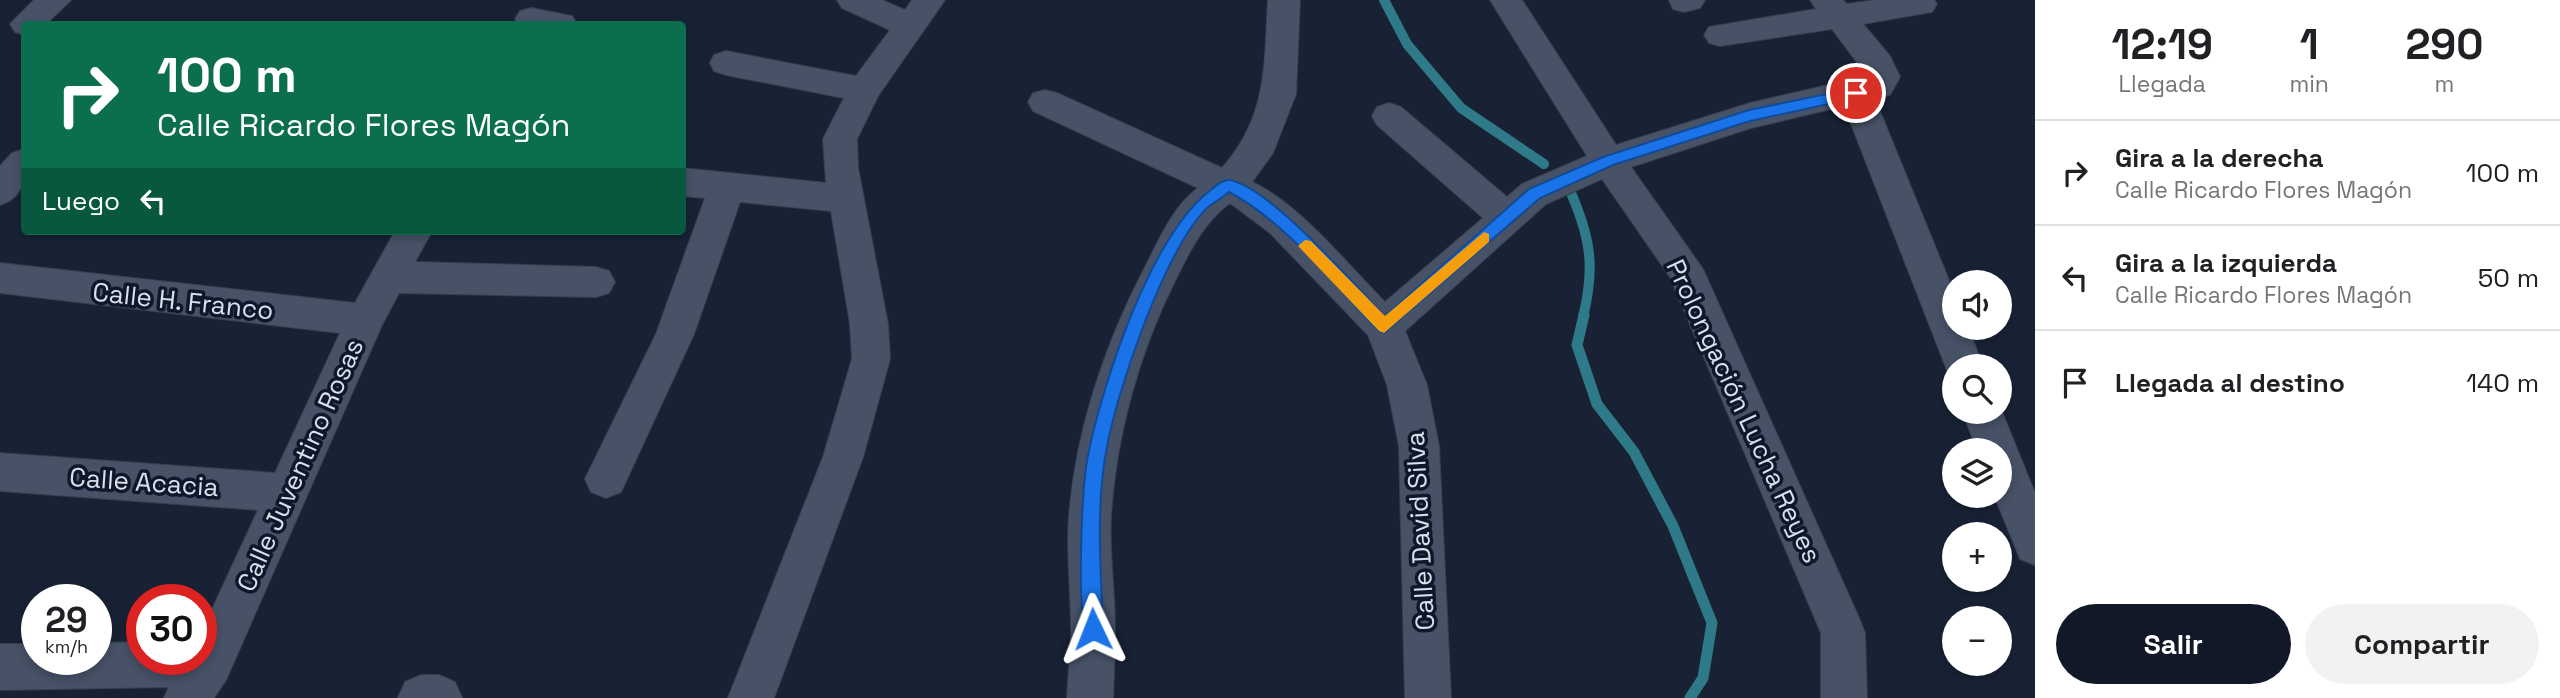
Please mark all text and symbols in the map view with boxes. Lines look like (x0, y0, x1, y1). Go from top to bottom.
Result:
text: 12:19 (2112, 18, 2213, 71)
text: 1 (2300, 18, 2319, 71)
text: 290 (2406, 18, 2483, 71)
text: 100 m (157, 44, 297, 106)
icon: right (42, 49, 133, 140)
pin (1826, 63, 1886, 123)
text: Llegada (2118, 69, 2206, 99)
text: min (2289, 69, 2329, 99)
text: m (2435, 69, 2454, 99)
icon: arrive (1837, 74, 1875, 112)
text: Calle Ricardo Flores Magón (157, 105, 570, 145)
text: Gira a la derecha (2115, 141, 2324, 175)
icon: right (2056, 154, 2094, 192)
text: 100 m (2466, 156, 2539, 190)
text: Calle Ricardo Flores Magón (2115, 175, 2412, 205)
icon: left (134, 182, 172, 220)
text: Luego (42, 184, 120, 218)
text: Gira a la izquierda (2115, 246, 2337, 280)
street label: Prolongación Lucha Reyes (1659, 254, 1829, 568)
icon: left (2056, 259, 2094, 297)
text: 50 m (2478, 261, 2539, 295)
map controls (1942, 270, 2012, 676)
button: sound (1942, 270, 2012, 340)
street label: Calle H. Franco (91, 275, 275, 327)
text: Calle Ricardo Flores Magón (2115, 280, 2412, 310)
street label: Calle Juventino Rosas (229, 333, 371, 597)
button: search (1942, 354, 2012, 424)
icon: arrive (2056, 364, 2094, 402)
text: Llegada al destino (2115, 366, 2345, 400)
text: 140 m (2466, 366, 2539, 400)
street label: Calle David Silva (1398, 431, 1442, 631)
button: layers (1942, 438, 2012, 508)
street label: Calle Acacia (68, 460, 220, 504)
button: + (1942, 522, 2012, 592)
speed limit sign: 30 (126, 584, 217, 675)
position arrow (1056, 592, 1130, 666)
text: 29 (45, 598, 88, 642)
button: Salir (2056, 604, 2291, 684)
button: Compartir (2305, 604, 2539, 684)
button: − (1942, 606, 2012, 676)
text: km/h (45, 635, 88, 658)

